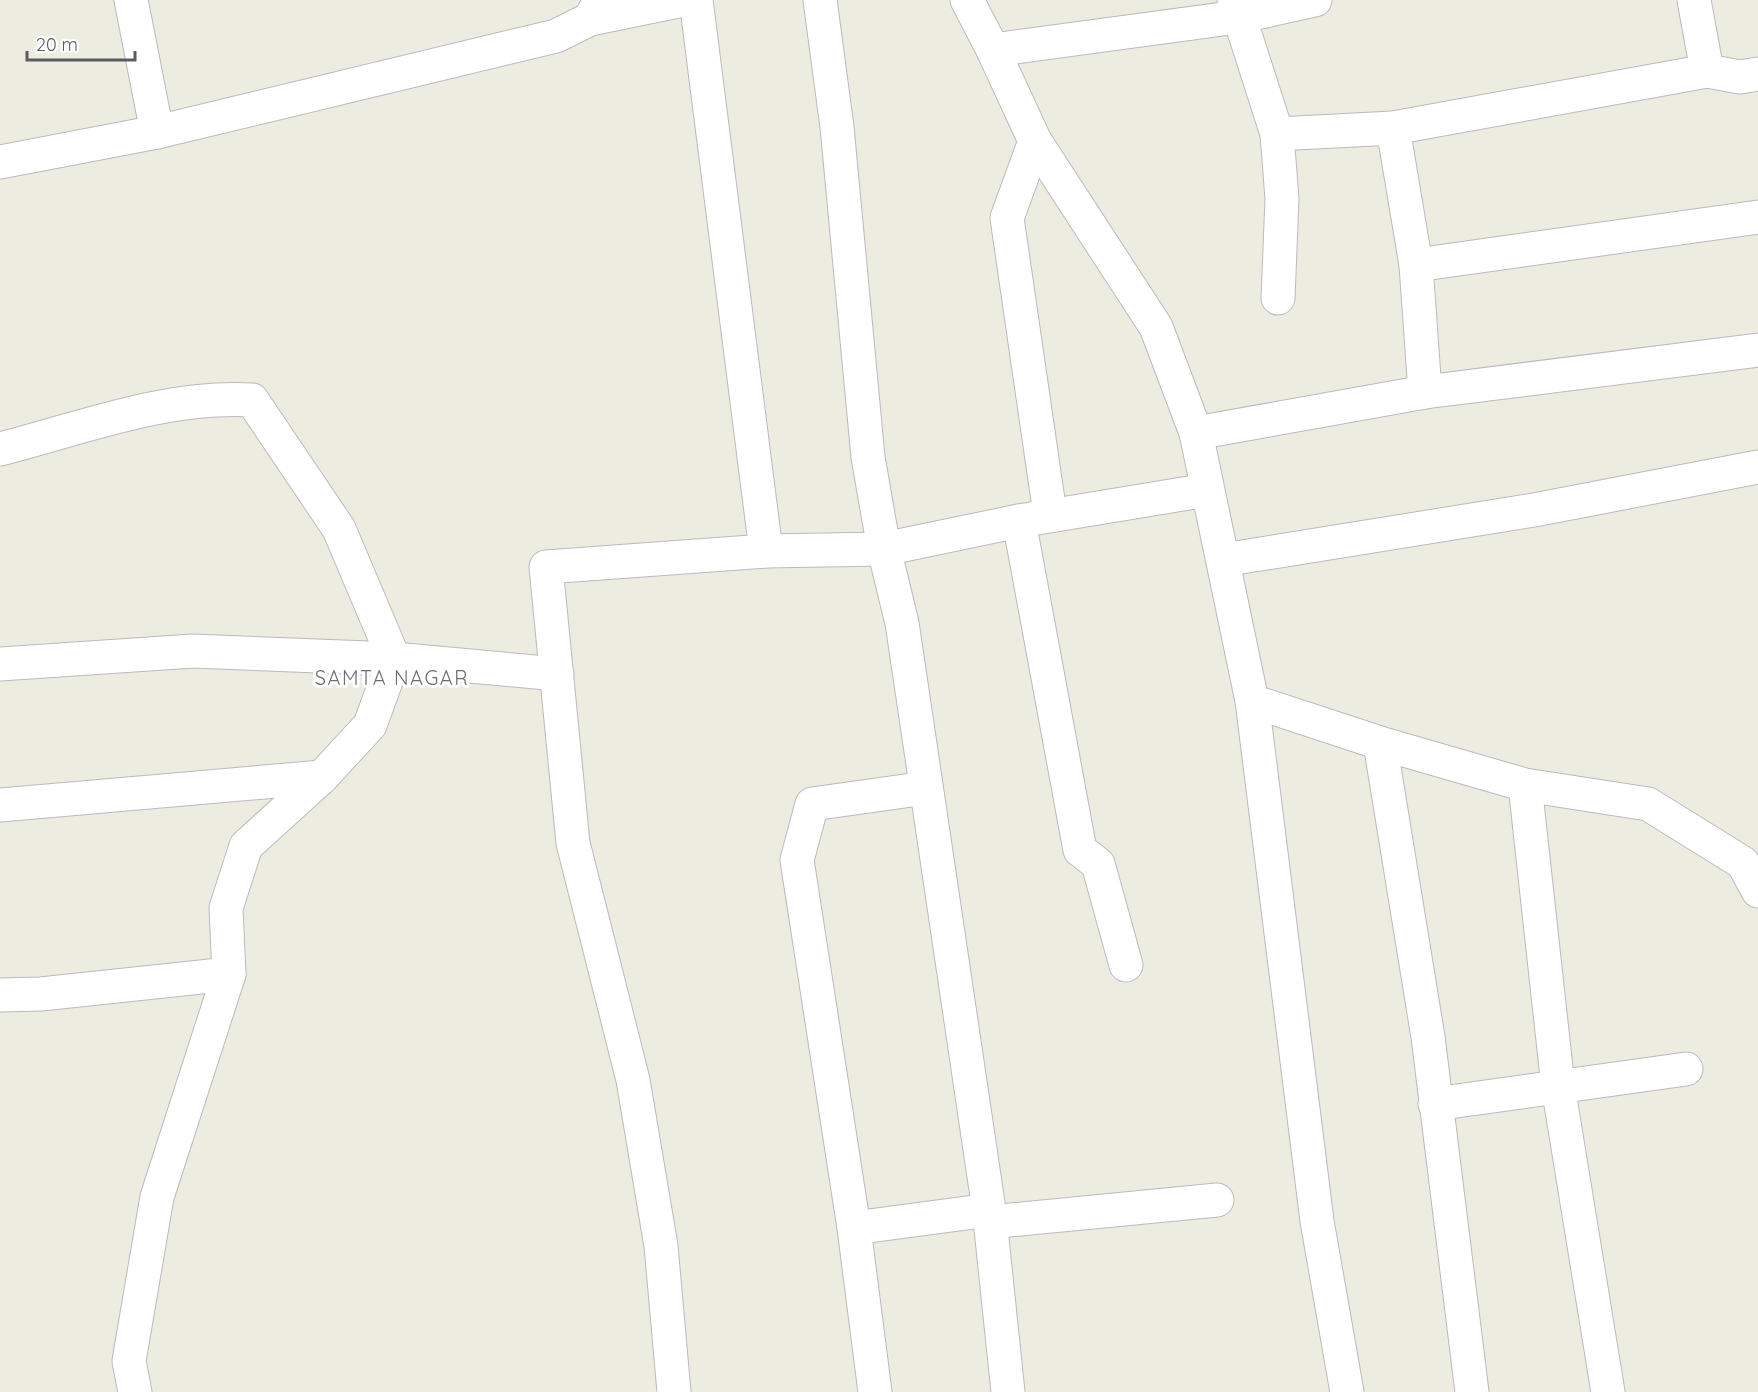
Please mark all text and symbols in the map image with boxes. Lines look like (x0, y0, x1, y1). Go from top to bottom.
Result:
scale bar (27, 24, 135, 62)
text: 20 m (36, 33, 78, 56)
district label: SAMTA NAGAR (315, 665, 469, 690)

